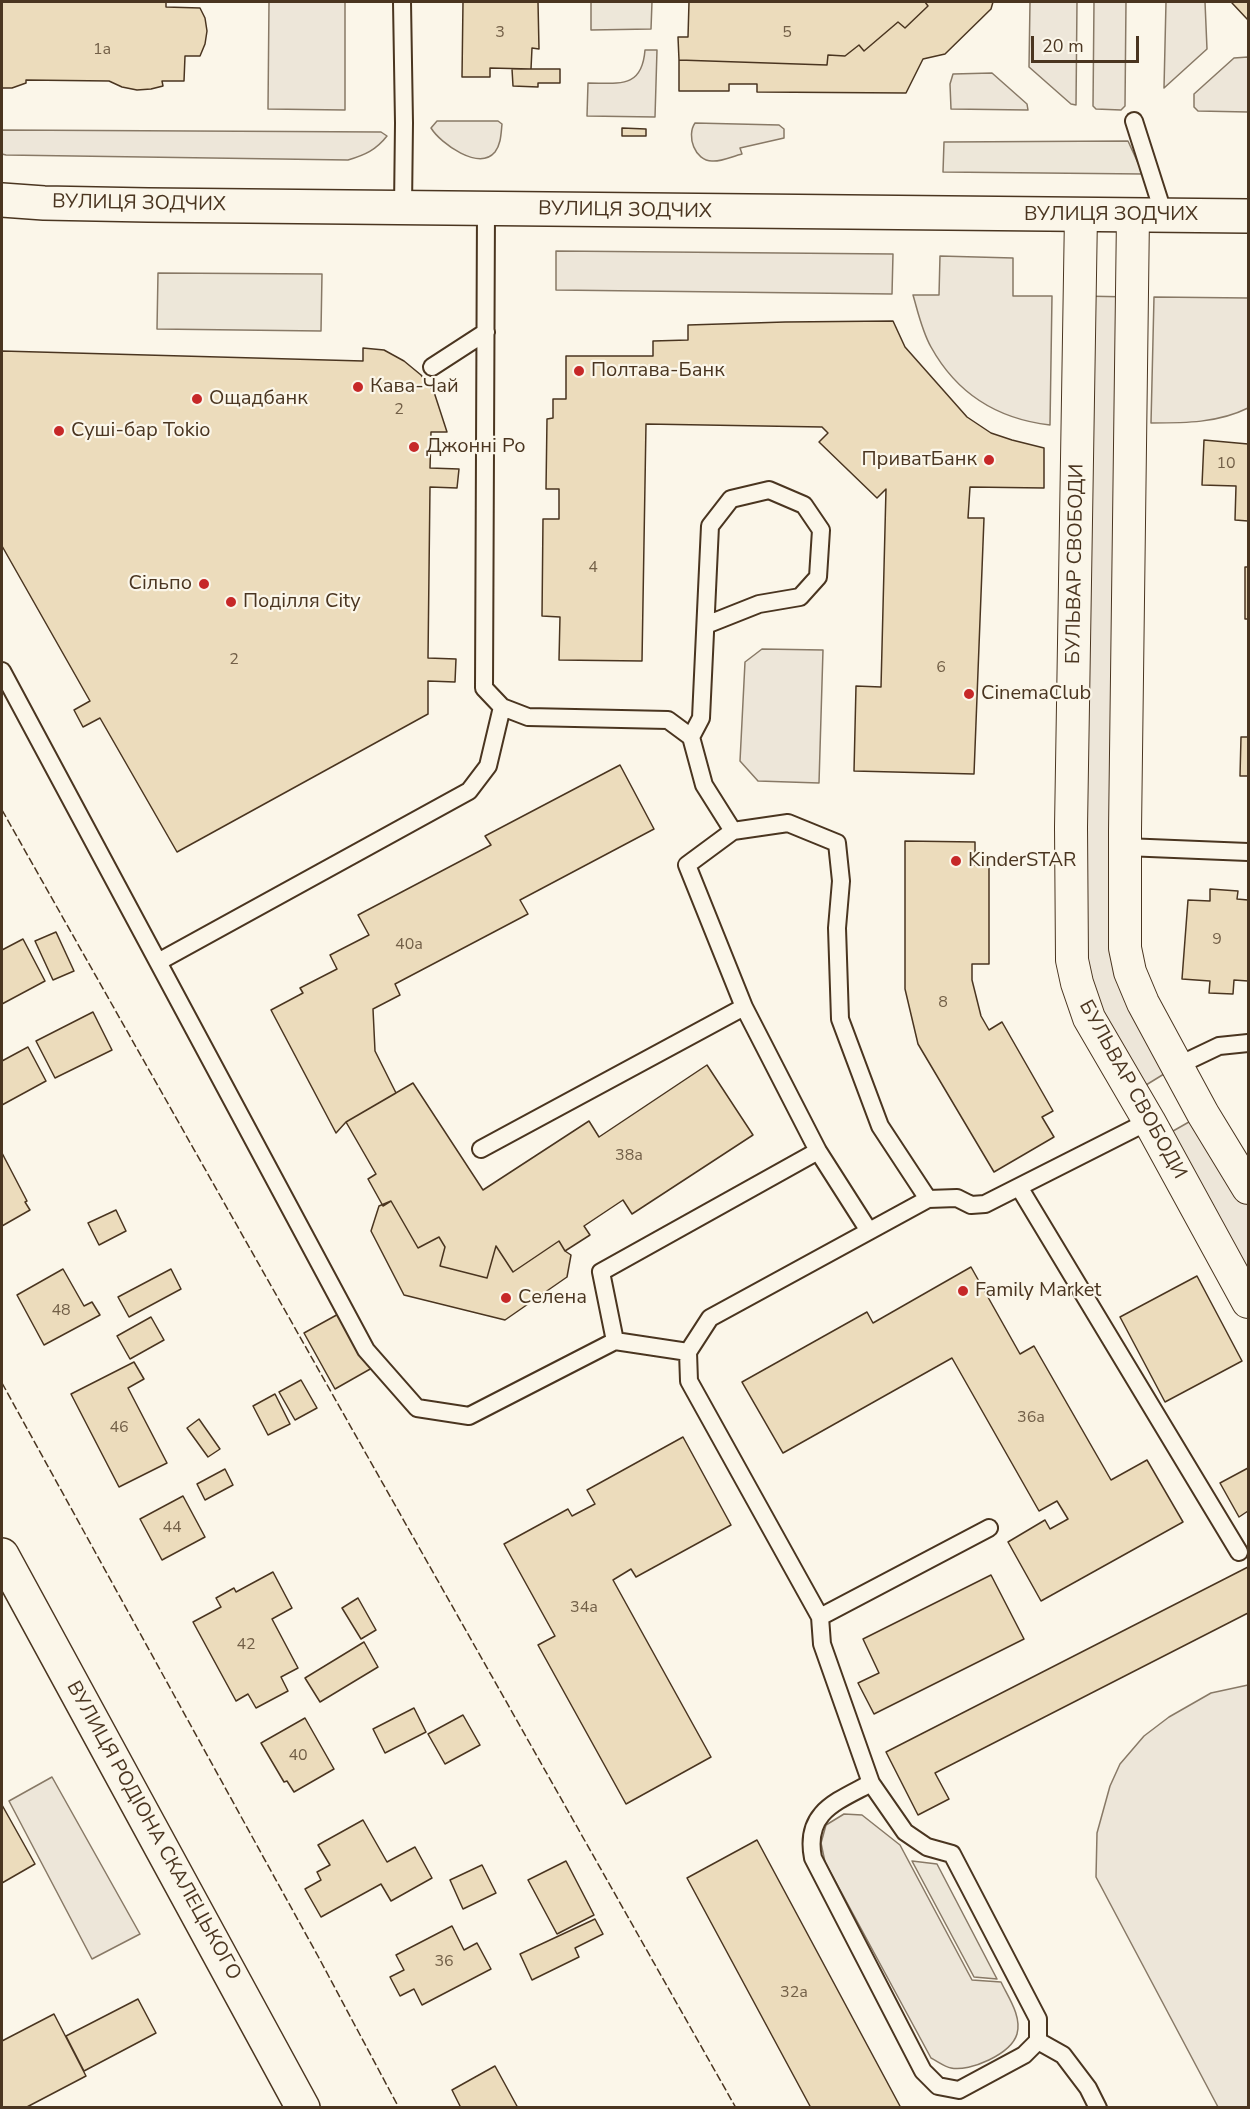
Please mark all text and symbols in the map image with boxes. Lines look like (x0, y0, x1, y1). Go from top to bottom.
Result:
house number: 3 (495, 23, 505, 43)
house number: 5 (782, 23, 792, 43)
scale bar (1034, 24, 1142, 62)
text: 20 m (1042, 34, 1084, 58)
house number: 1а (93, 40, 111, 60)
street label: ВУЛИЦЯ ЗОДЧИХ (52, 190, 226, 218)
street label: ВУЛИЦЯ ЗОДЧИХ (538, 197, 712, 225)
street label: ВУЛИЦЯ ЗОДЧИХ (1024, 203, 1198, 227)
place label: Полтава-Банк (591, 359, 725, 383)
marker: Полтава-Банк (572, 364, 586, 378)
place label: Кава-Чай (370, 375, 459, 399)
marker: Кава-Чай (351, 380, 365, 394)
place label: Ощадбанк (209, 387, 308, 411)
marker: Ощадбанк (190, 392, 204, 406)
house number: 2 (394, 400, 404, 420)
place label: Суші-бар Tokio (71, 419, 210, 443)
marker: Суші-бар Tokio (52, 424, 66, 438)
place label: Джонні Ро (426, 435, 526, 459)
marker: Джонні Ро (407, 440, 421, 454)
place label: ПриватБанк (862, 448, 977, 472)
marker: ПриватБанк (982, 453, 996, 467)
house number: 10 (1216, 454, 1236, 474)
street label: БУЛЬВАР СВОБОДИ (1062, 464, 1090, 664)
house number: 4 (588, 558, 598, 578)
place label: Сільпо (128, 572, 192, 596)
marker: Сільпо (197, 577, 211, 591)
place label: Поділля City (243, 590, 361, 614)
marker: Поділля City (224, 595, 238, 609)
house number: 2 (229, 650, 239, 670)
house number: 6 (936, 658, 946, 678)
place label: CinemaClub (981, 682, 1091, 706)
marker: CinemaClub (962, 687, 976, 701)
place label: KinderSTAR (968, 849, 1076, 873)
marker: KinderSTAR (949, 854, 963, 868)
house number: 9 (1212, 930, 1222, 950)
house number: 40а (395, 935, 423, 955)
house number: 8 (938, 993, 948, 1013)
street label: БУЛЬВАР СВОБОДИ (1073, 996, 1191, 1184)
house number: 38а (615, 1146, 643, 1166)
place label: Family Market (975, 1279, 1101, 1303)
marker: Family Market (956, 1284, 970, 1298)
place label: Селена (518, 1286, 587, 1310)
marker: Селена (499, 1291, 513, 1305)
house number: 48 (51, 1301, 71, 1321)
house number: 36а (1017, 1408, 1045, 1428)
house number: 46 (109, 1418, 129, 1438)
house number: 44 (162, 1518, 182, 1538)
house number: 34а (570, 1598, 598, 1618)
house number: 42 (236, 1635, 256, 1655)
street label: ВУЛИЦЯ РОДІОНА СКАЛЕЦЬКОГО (61, 1677, 245, 1985)
house number: 40 (288, 1746, 308, 1766)
house number: 36 (434, 1952, 454, 1972)
house number: 32а (780, 1983, 808, 2003)

